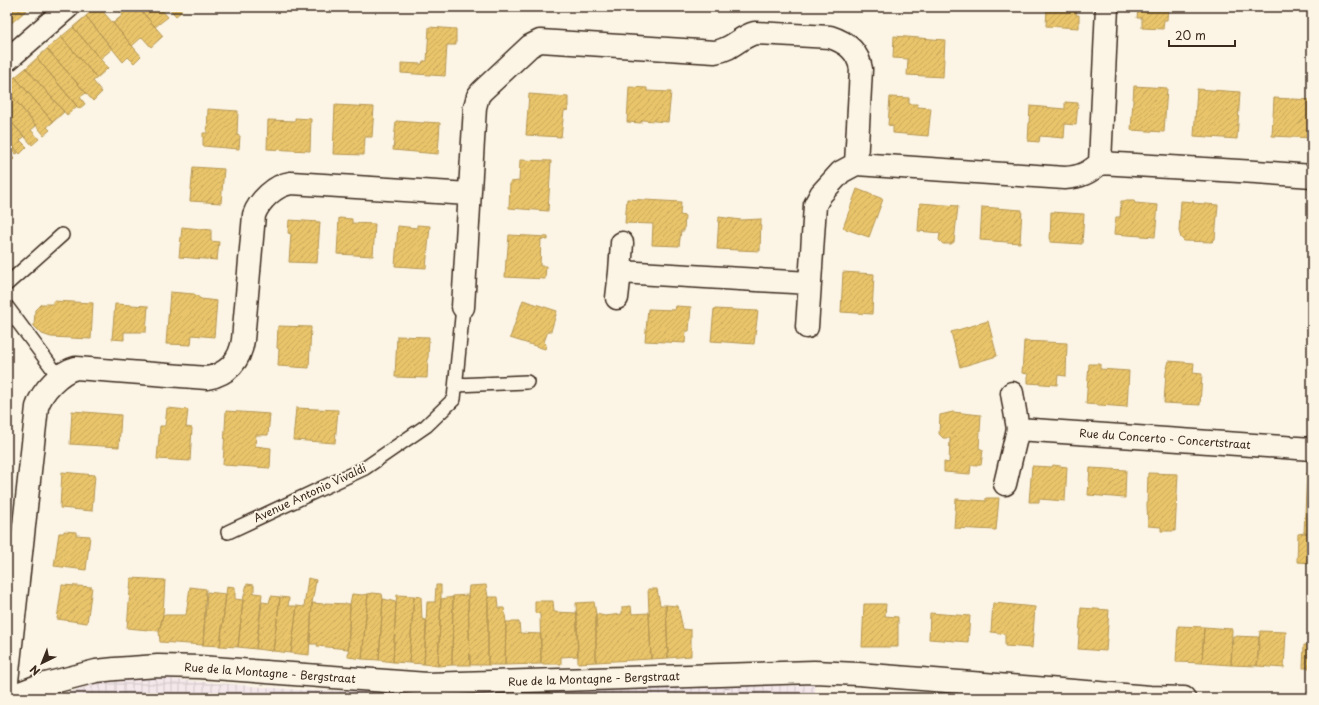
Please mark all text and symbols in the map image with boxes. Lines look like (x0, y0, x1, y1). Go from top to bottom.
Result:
scale bar (1169, 22, 1235, 48)
text: 20 m (1175, 26, 1206, 44)
street label: Rue du Concerto - Concertstraat (1079, 424, 1251, 453)
street label: Avenue Antonio Vivaldi (251, 459, 369, 526)
north arrow (22, 643, 62, 683)
street label: Rue de la Montagne - Bergstraat (184, 658, 357, 687)
text: N (26, 661, 44, 680)
street label: Rue de la Montagne - Bergstraat (508, 667, 681, 690)

